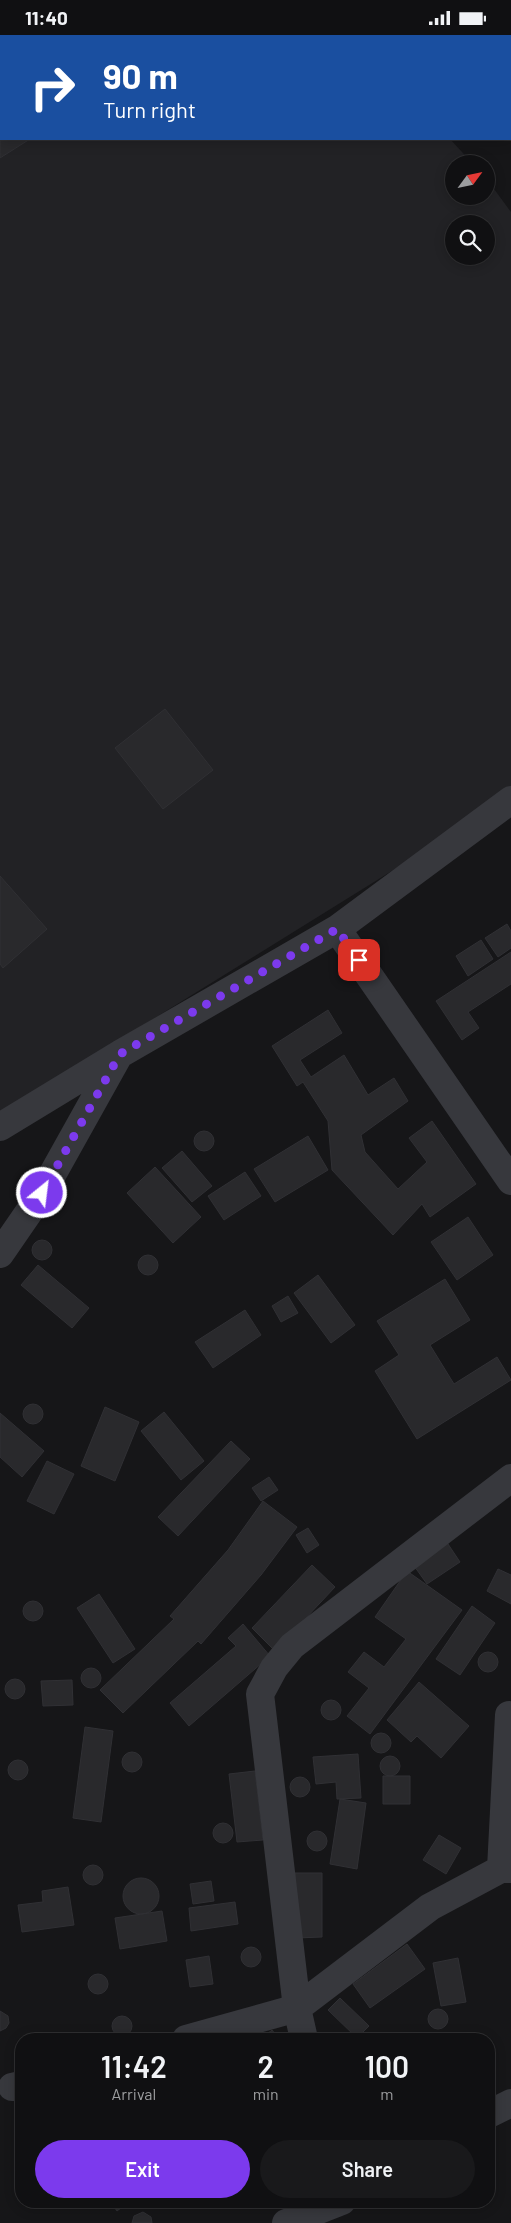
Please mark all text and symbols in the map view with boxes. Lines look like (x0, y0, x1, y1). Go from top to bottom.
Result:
text: 11:40 (25, 6, 68, 29)
text: 90 m (103, 54, 178, 96)
icon: right (20, 55, 85, 120)
text: Turn right (103, 96, 196, 122)
north arrow (445, 155, 495, 205)
map controls (445, 155, 495, 265)
button: search (445, 215, 495, 265)
pin (338, 939, 380, 981)
icon: arrive (345, 946, 373, 974)
position arrow (15, 1166, 67, 1218)
text: 11:42 (101, 2048, 167, 2084)
text: 2 (257, 2048, 274, 2084)
text: 100 (364, 2048, 409, 2084)
text: Arrival (111, 2084, 156, 2103)
text: min (253, 2084, 279, 2103)
text: m (380, 2084, 393, 2103)
button: Exit (35, 2140, 250, 2198)
button: Share (260, 2140, 475, 2198)

